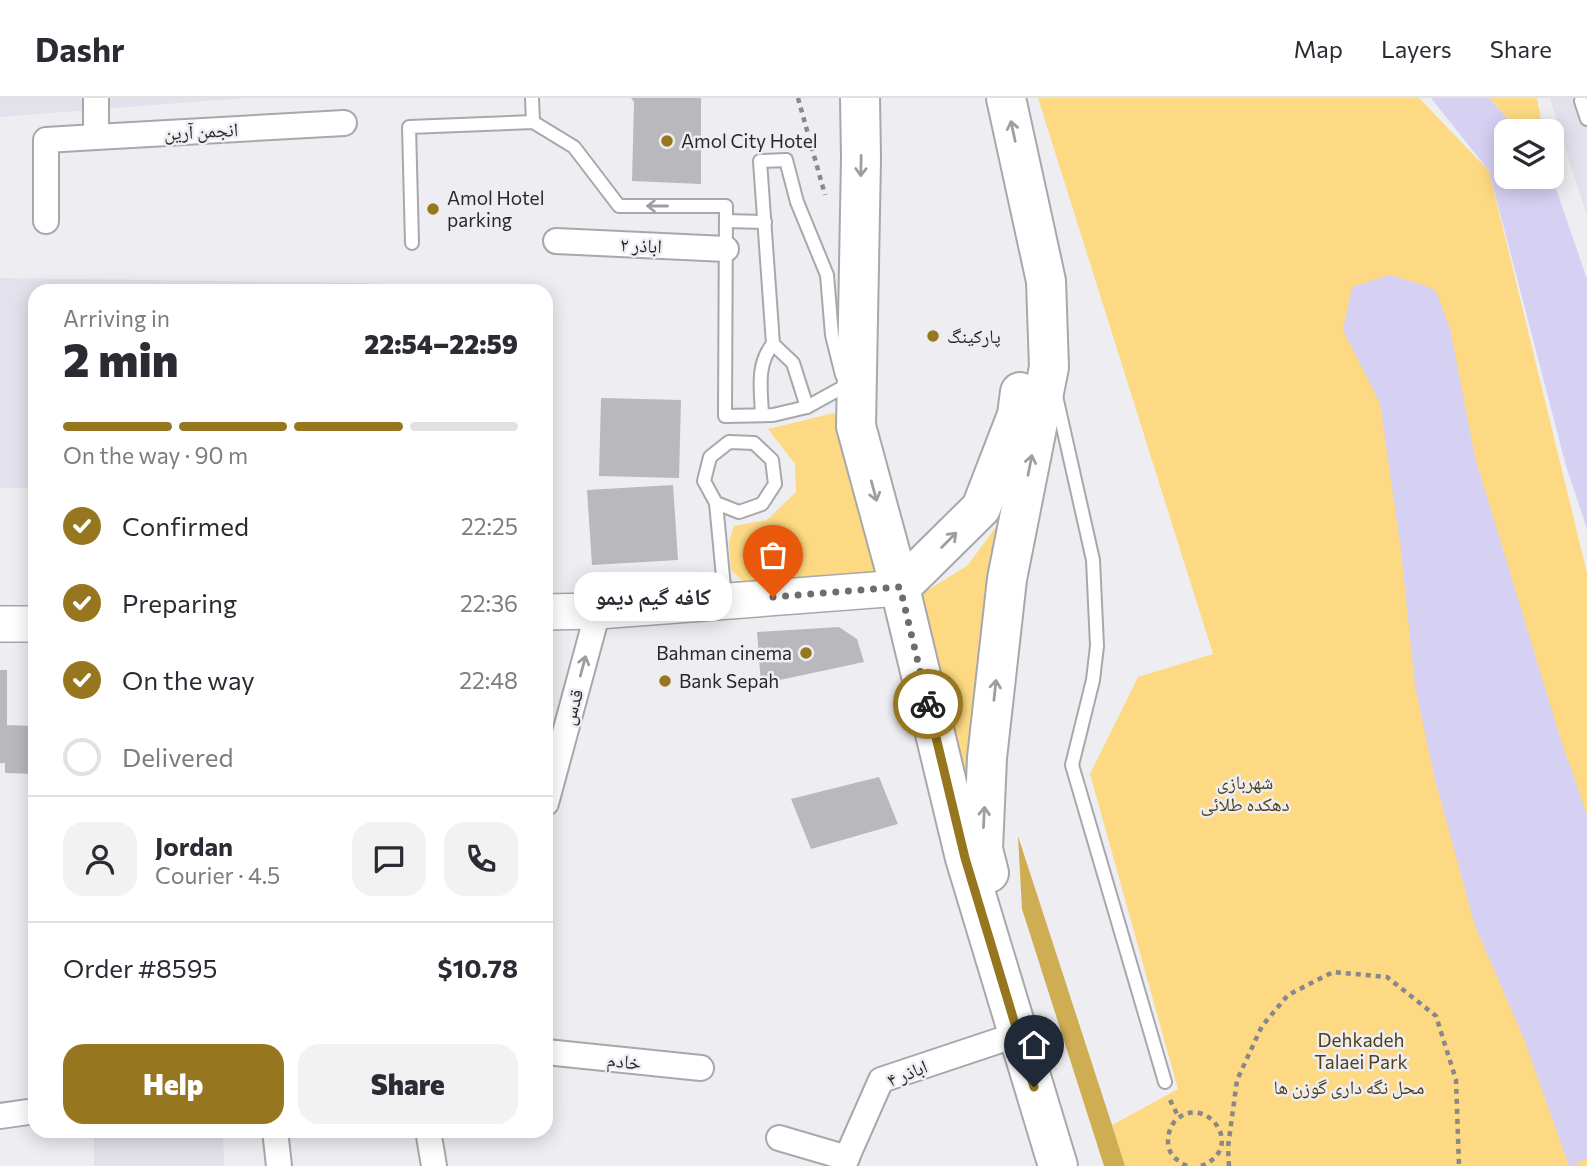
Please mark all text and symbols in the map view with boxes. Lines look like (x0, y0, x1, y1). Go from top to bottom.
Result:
text: Dashr (35, 28, 125, 69)
text: Map (1294, 34, 1343, 63)
text: Layers (1381, 34, 1452, 63)
text: Share (1490, 34, 1552, 63)
street label: انجمن آرین (163, 117, 239, 145)
map controls (1494, 119, 1564, 189)
button: layers (1494, 119, 1564, 189)
one-way arrow (1006, 120, 1020, 143)
place label: Amol City Hotel (681, 129, 818, 152)
marker: Amol City Hotel (659, 133, 675, 149)
one-way arrow (854, 154, 867, 177)
place label: Amol Hotel parking (447, 186, 544, 231)
one-way arrow (646, 199, 669, 213)
marker: Amol Hotel parking (425, 201, 441, 217)
street label: اباذر ۲ (619, 232, 663, 258)
text: Arriving in (63, 304, 170, 332)
place label: پارکینگ (947, 324, 1001, 348)
text: 22:54–22:59 (364, 328, 518, 359)
marker: پارکینگ (925, 328, 941, 344)
text: 2 min (63, 330, 179, 386)
text: On the way · 90 m (63, 441, 248, 469)
one-way arrow (1023, 454, 1037, 477)
one-way arrow (868, 480, 881, 502)
icon: check (63, 507, 101, 545)
text: Confirmed (122, 510, 249, 541)
text: 22:25 (461, 512, 518, 540)
pin (743, 525, 803, 597)
one-way arrow (940, 531, 957, 548)
icon: bag (754, 536, 792, 574)
callout: کافه گیم دیمو (574, 573, 731, 622)
text: کافه گیم دیمو (595, 582, 711, 610)
icon: check (63, 584, 101, 622)
text: Preparing (122, 587, 237, 618)
text: 22:36 (460, 589, 518, 617)
place label: Bahman cinema (656, 641, 792, 664)
marker: Bahman cinema (798, 645, 814, 661)
one-way arrow (578, 655, 591, 677)
icon: check (63, 661, 101, 699)
text: On the way (122, 664, 255, 695)
text: 22:48 (459, 666, 518, 694)
place label: Bank Sepah (679, 669, 779, 692)
courier (893, 669, 963, 739)
marker: Bank Sepah (657, 673, 673, 689)
one-way arrow (989, 679, 1002, 702)
icon: bike (909, 685, 947, 723)
street label: قدس (556, 686, 588, 728)
text: Delivered (122, 741, 233, 772)
park label: شهربازی دهکده طلائی (1200, 770, 1290, 816)
one-way arrow (978, 806, 991, 829)
button: person (63, 822, 137, 896)
button: chat (352, 822, 426, 896)
button: phone (444, 822, 518, 896)
text: Jordan (155, 830, 233, 861)
text: Courier · 4.5 (155, 861, 280, 889)
text: Order #8595 (63, 952, 217, 983)
text: $10.78 (438, 952, 518, 983)
pin (1004, 1015, 1064, 1087)
icon: home (1015, 1026, 1053, 1064)
park label: Dehkadeh Talaei Park (1314, 1028, 1408, 1073)
button: Help (63, 1044, 284, 1124)
button: Share (298, 1044, 518, 1124)
street label: خادم (606, 1047, 642, 1077)
street label: اباذر ۴ (883, 1054, 931, 1092)
park label: محل نگه داری گوزن ها (1274, 1075, 1424, 1099)

